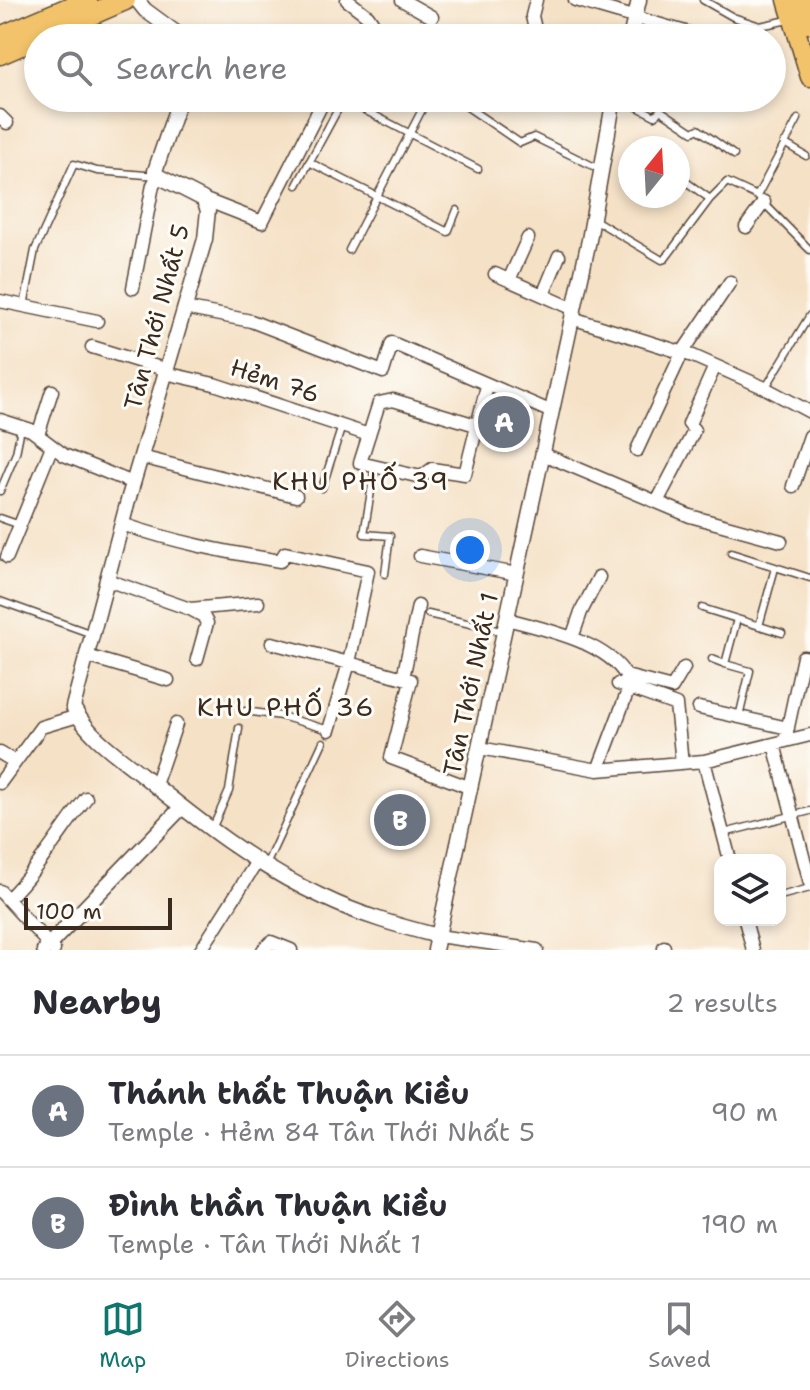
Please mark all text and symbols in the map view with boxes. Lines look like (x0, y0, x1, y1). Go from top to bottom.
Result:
search box (24, 24, 786, 112)
icon: search (52, 46, 96, 90)
text: Search here (116, 48, 287, 89)
north arrow (618, 136, 690, 208)
street label: Tân Thới Nhất 5 (117, 221, 197, 413)
street label: Hẻm 76 (226, 352, 324, 410)
pin: A (478, 392, 530, 452)
district label: KHU PHỐ 39 (272, 461, 450, 498)
your location (450, 530, 490, 570)
street label: Tân Thới Nhất 1 (436, 590, 506, 778)
district label: KHU PHỐ 36 (197, 687, 375, 724)
pin: B (374, 790, 426, 850)
map controls (714, 854, 786, 926)
button: layers (714, 854, 786, 926)
scale bar (24, 894, 172, 930)
text: 100 m (36, 897, 102, 926)
text: Nearby (32, 979, 162, 1025)
text: 2 results (666, 985, 778, 1020)
text: Thánh thất Thuận Kiều (108, 1073, 470, 1114)
text: A (48, 1094, 68, 1129)
text: 90 m (711, 1094, 778, 1129)
text: Temple · Hẻm 84 Tân Thới Nhất 5 (108, 1114, 535, 1149)
text: Đình thần Thuận Kiều (108, 1185, 448, 1226)
text: B (50, 1206, 66, 1241)
text: 190 m (701, 1206, 778, 1241)
text: Temple · Tân Thới Nhất 1 (108, 1226, 421, 1261)
tab: Map (99, 1297, 146, 1374)
tab: Directions (345, 1297, 450, 1374)
tab: Saved (648, 1297, 711, 1374)

